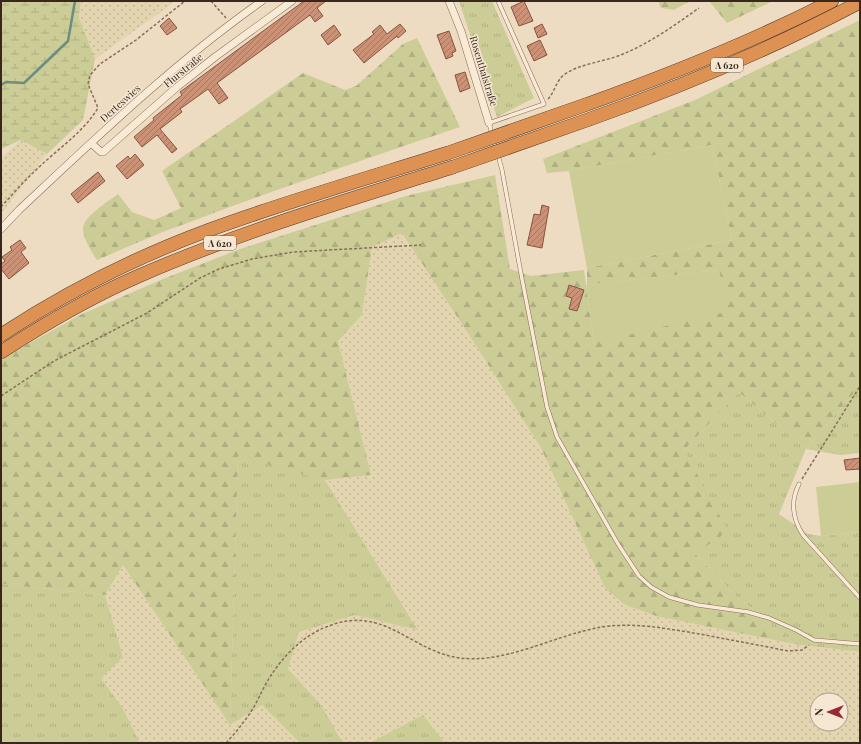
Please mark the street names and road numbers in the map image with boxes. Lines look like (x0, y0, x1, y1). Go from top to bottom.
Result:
street label: Rosenthalstraße (467, 34, 501, 108)
street label: Flurstraße (160, 50, 206, 90)
road number: A 620 (711, 58, 743, 72)
street label: Derteswies (97, 81, 143, 125)
road number: A 620 (204, 236, 236, 250)

